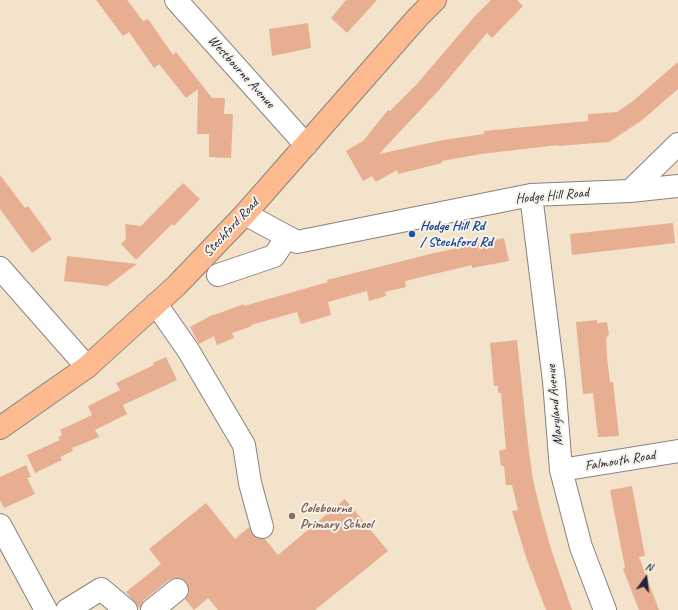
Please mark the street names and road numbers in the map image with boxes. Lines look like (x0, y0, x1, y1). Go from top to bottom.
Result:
street label: Westbourne Avenue (204, 32, 278, 112)
street label: Hodge Hill Road (515, 184, 589, 208)
street label: Stechford Road (200, 195, 262, 261)
street label: Maryland Avenue (543, 364, 567, 446)
street label: Falmouth Road (584, 447, 656, 475)

